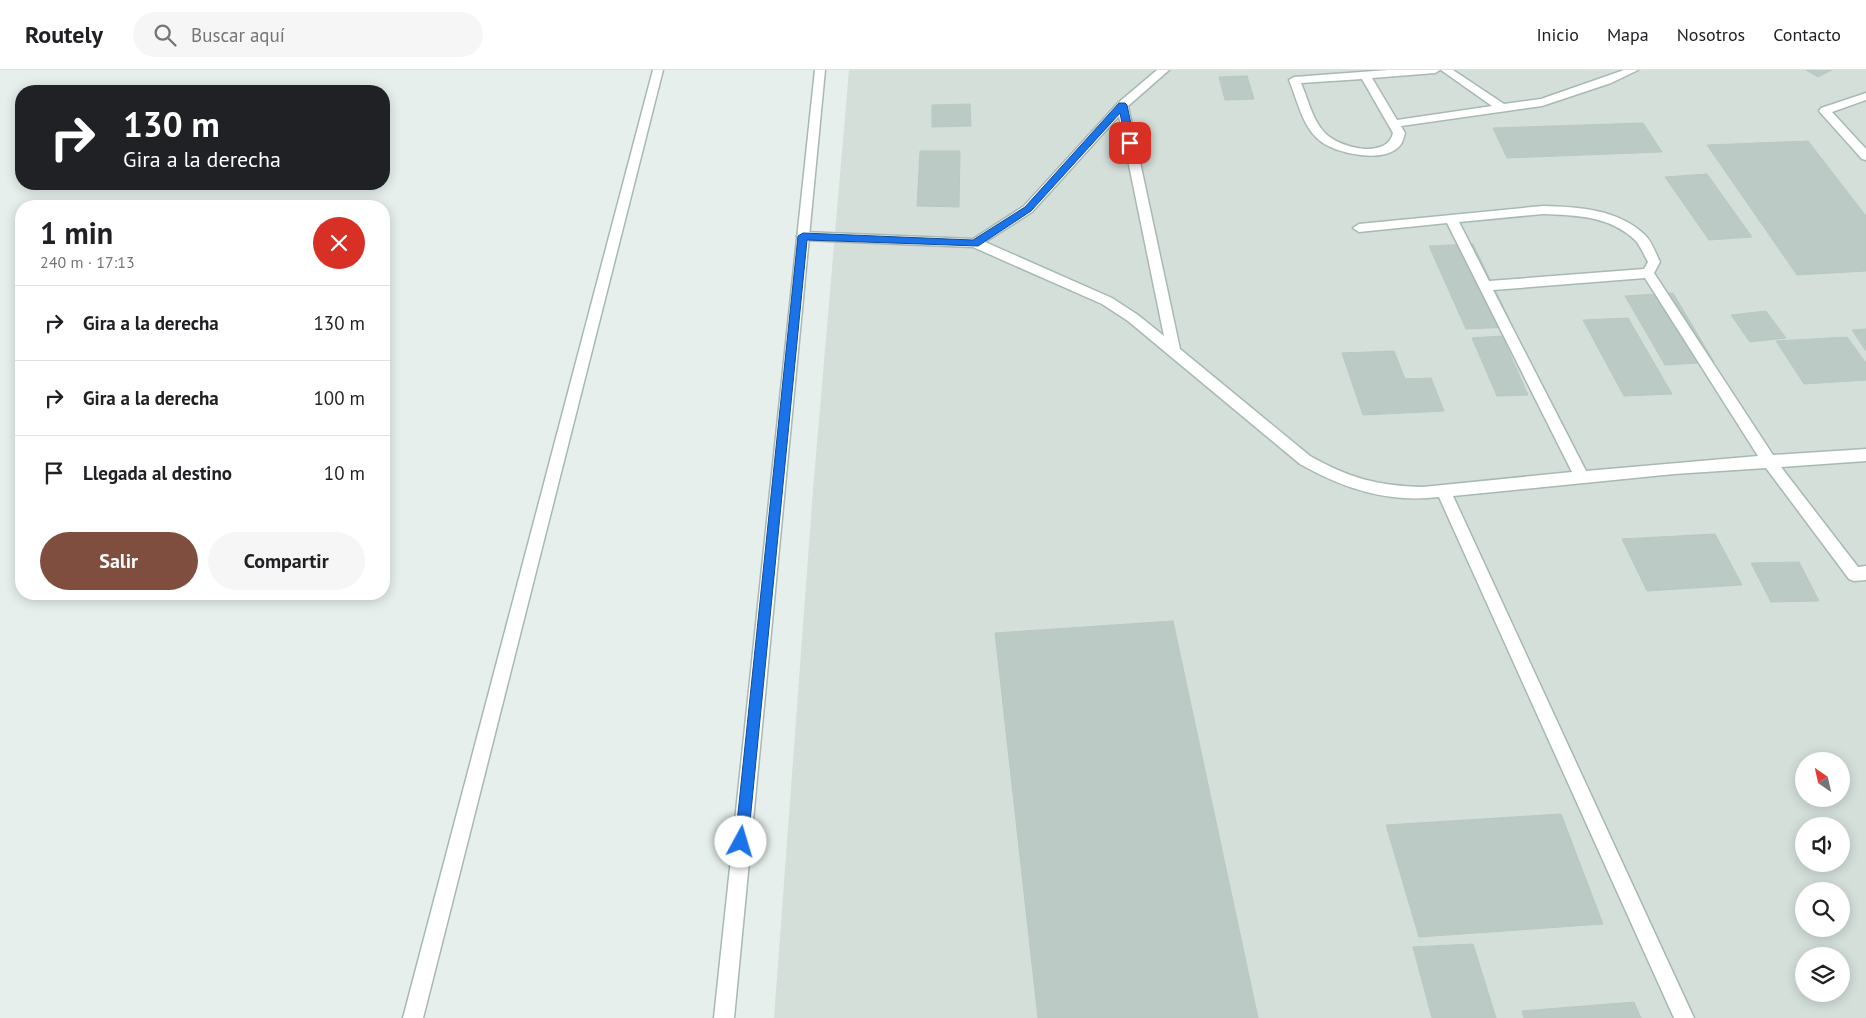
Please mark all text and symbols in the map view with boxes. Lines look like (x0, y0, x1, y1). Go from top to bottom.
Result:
search box (133, 12, 483, 57)
text: Routely (25, 19, 103, 50)
icon: search (151, 21, 179, 49)
text: Buscar aquí (191, 23, 285, 47)
text: Inicio (1536, 23, 1579, 46)
text: Mapa (1607, 23, 1649, 46)
text: Nosotros (1677, 23, 1745, 46)
text: Contacto (1773, 23, 1841, 46)
text: 130 m (123, 101, 220, 147)
icon: right (40, 105, 105, 170)
pin (1109, 122, 1151, 164)
icon: arrive (1116, 129, 1144, 157)
text: Gira a la derecha (123, 145, 281, 173)
text: 1 min (40, 213, 113, 252)
button: close (313, 217, 365, 269)
text: 240 m · 17:13 (40, 252, 135, 272)
icon: right (40, 309, 68, 337)
text: Gira a la derecha (83, 311, 219, 335)
text: 130 m (313, 311, 365, 335)
icon: right (40, 384, 68, 412)
text: Gira a la derecha (83, 386, 219, 410)
text: 100 m (313, 386, 365, 410)
icon: arrive (40, 459, 68, 487)
text: Llegada al destino (83, 461, 232, 485)
text: 10 m (324, 461, 365, 485)
button: Salir (40, 532, 198, 590)
button: Compartir (208, 532, 365, 590)
north arrow (1795, 752, 1850, 808)
map controls (1795, 752, 1850, 1002)
position arrow (714, 815, 766, 867)
button: sound (1795, 817, 1850, 872)
button: search (1795, 882, 1850, 937)
button: layers (1795, 947, 1850, 1002)

